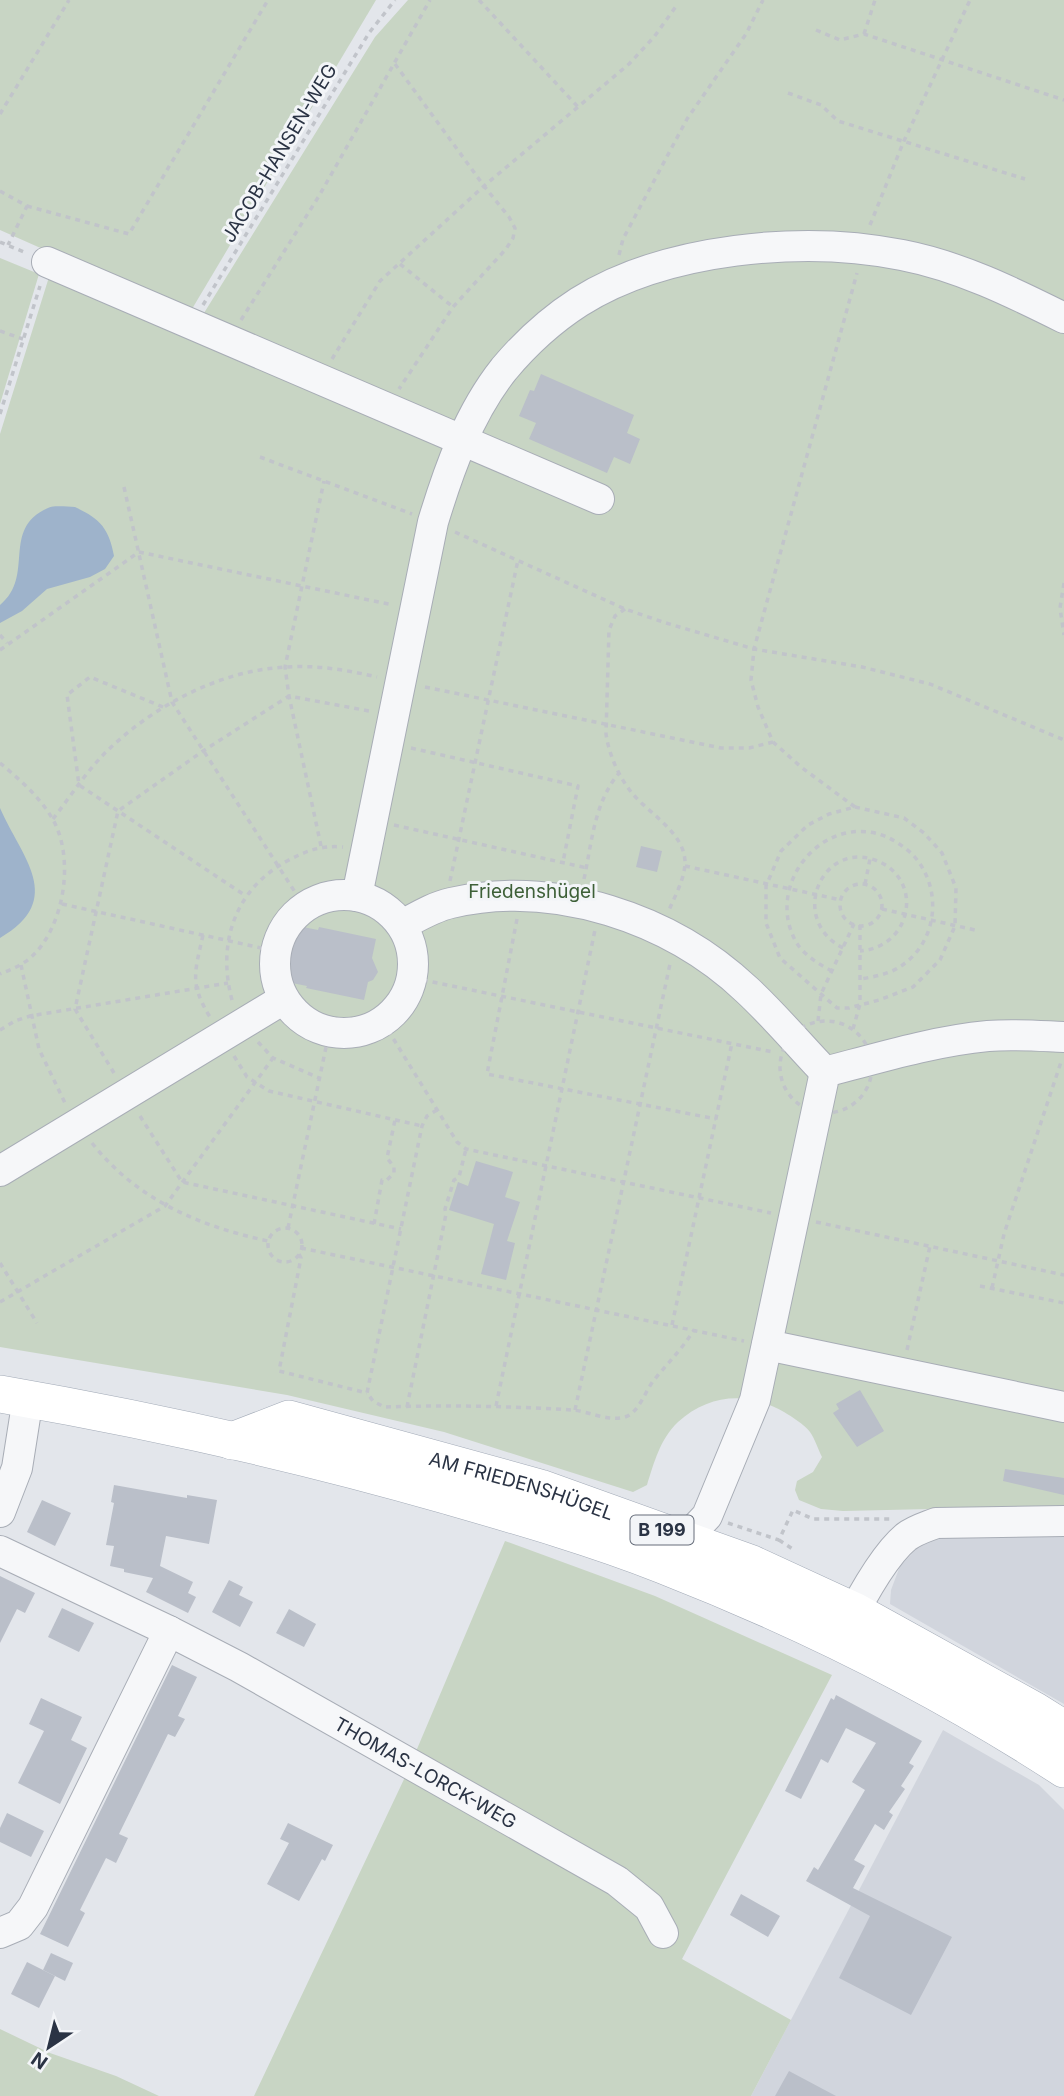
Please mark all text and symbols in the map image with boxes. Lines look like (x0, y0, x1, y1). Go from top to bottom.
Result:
street label: JACOB-HANSEN-WEG (217, 60, 342, 247)
park label: Friedenshügel (468, 880, 596, 903)
street label: AM FRIEDENSHÜGEL (427, 1447, 617, 1525)
road number: B 199 (630, 1516, 694, 1545)
street label: THOMAS-LORCK-WEG (330, 1712, 520, 1834)
north arrow (14, 2012, 84, 2082)
text: N (27, 2047, 52, 2074)

